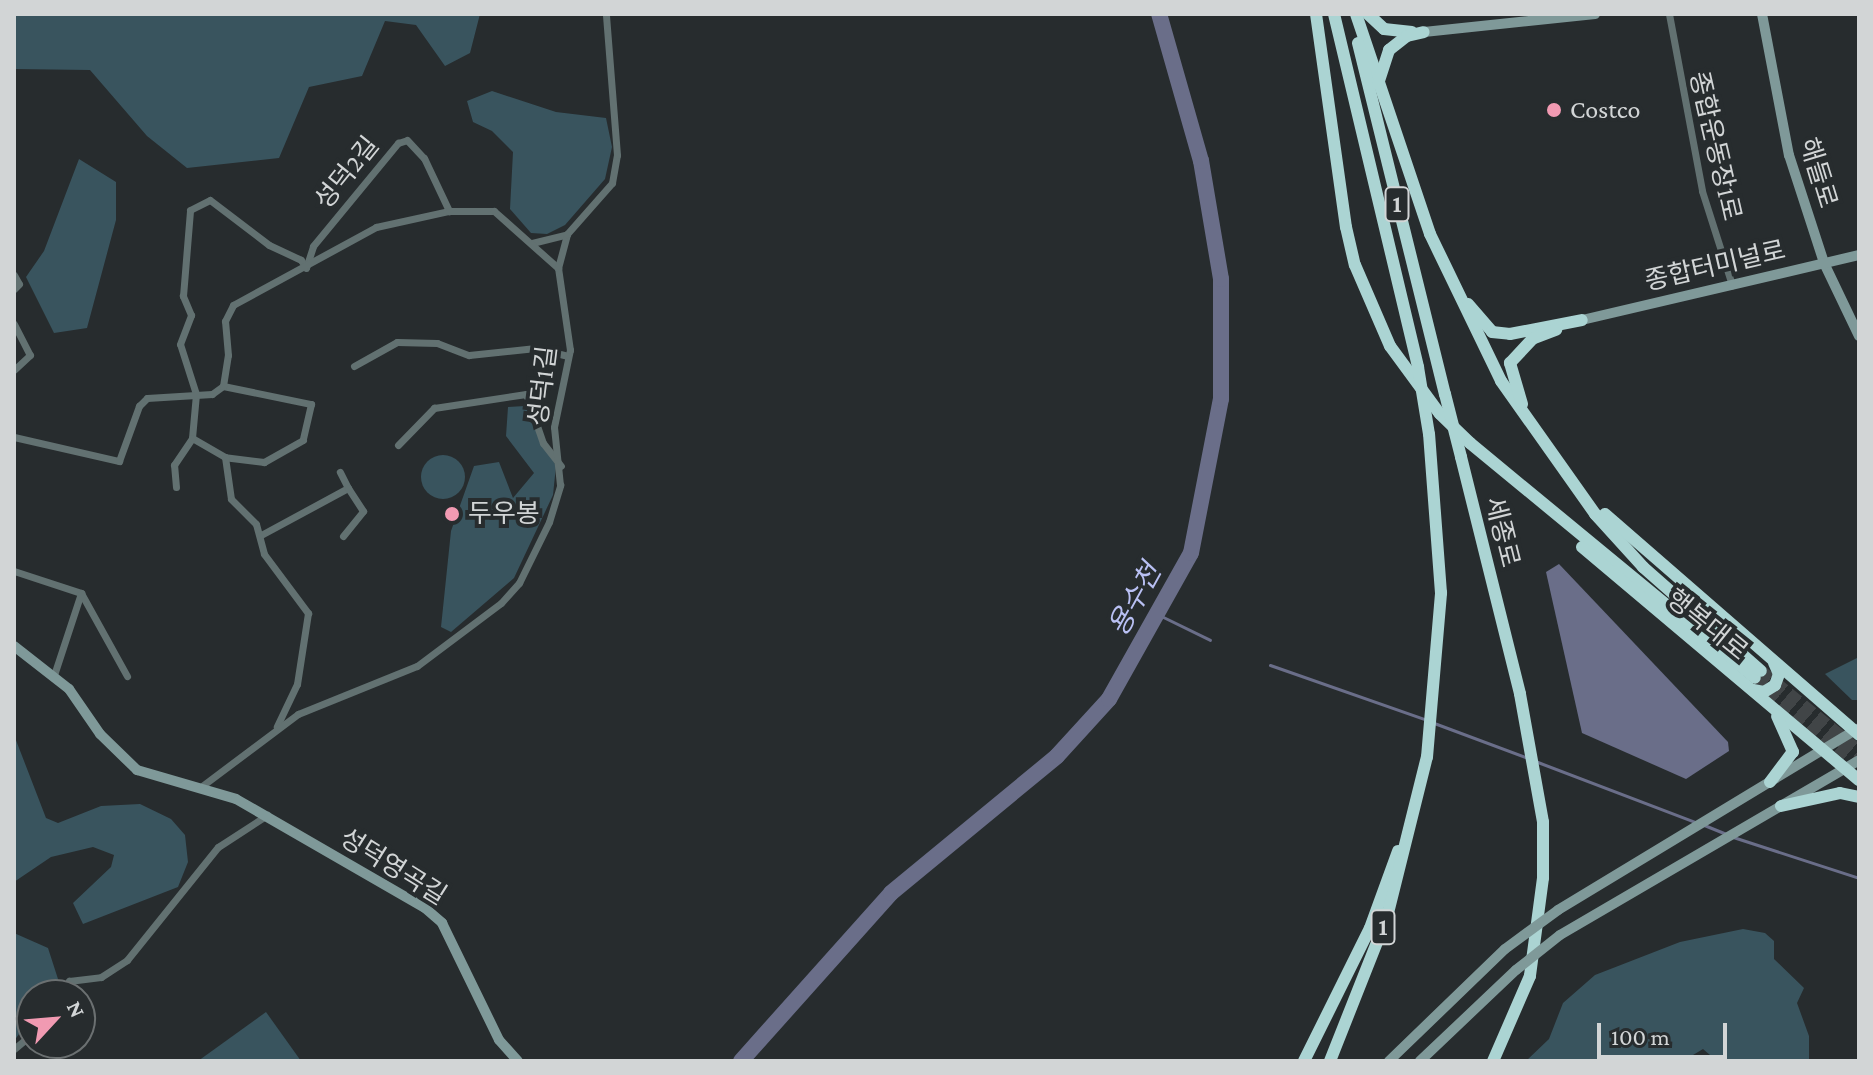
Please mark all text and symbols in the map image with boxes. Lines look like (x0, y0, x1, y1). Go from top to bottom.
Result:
street label: 종합운동장1로 (1683, 68, 1747, 224)
place label: Costco (1570, 94, 1640, 126)
marker: Costco (1545, 101, 1563, 119)
street label: 성덕2길 (308, 130, 386, 216)
street label: 해들로 (1793, 134, 1843, 212)
road number: 1 (1383, 184, 1411, 224)
street label: 종합터미널로 (1642, 235, 1788, 297)
street label: 성덕1길 (523, 344, 563, 428)
street label: 세종로 (1478, 493, 1526, 571)
place label: 두우봉 (468, 498, 540, 530)
marker: 두우봉 (443, 505, 461, 523)
water label: 용수천 (1102, 558, 1168, 642)
street label: 행복대로 (1660, 583, 1754, 667)
street label: 성덕영곡길 (334, 822, 452, 912)
road number: 1 (1369, 907, 1397, 947)
north arrow (16, 979, 96, 1059)
text: N (62, 997, 91, 1021)
scale bar (1601, 1007, 1731, 1057)
text: 100 m (1611, 1023, 1670, 1050)

